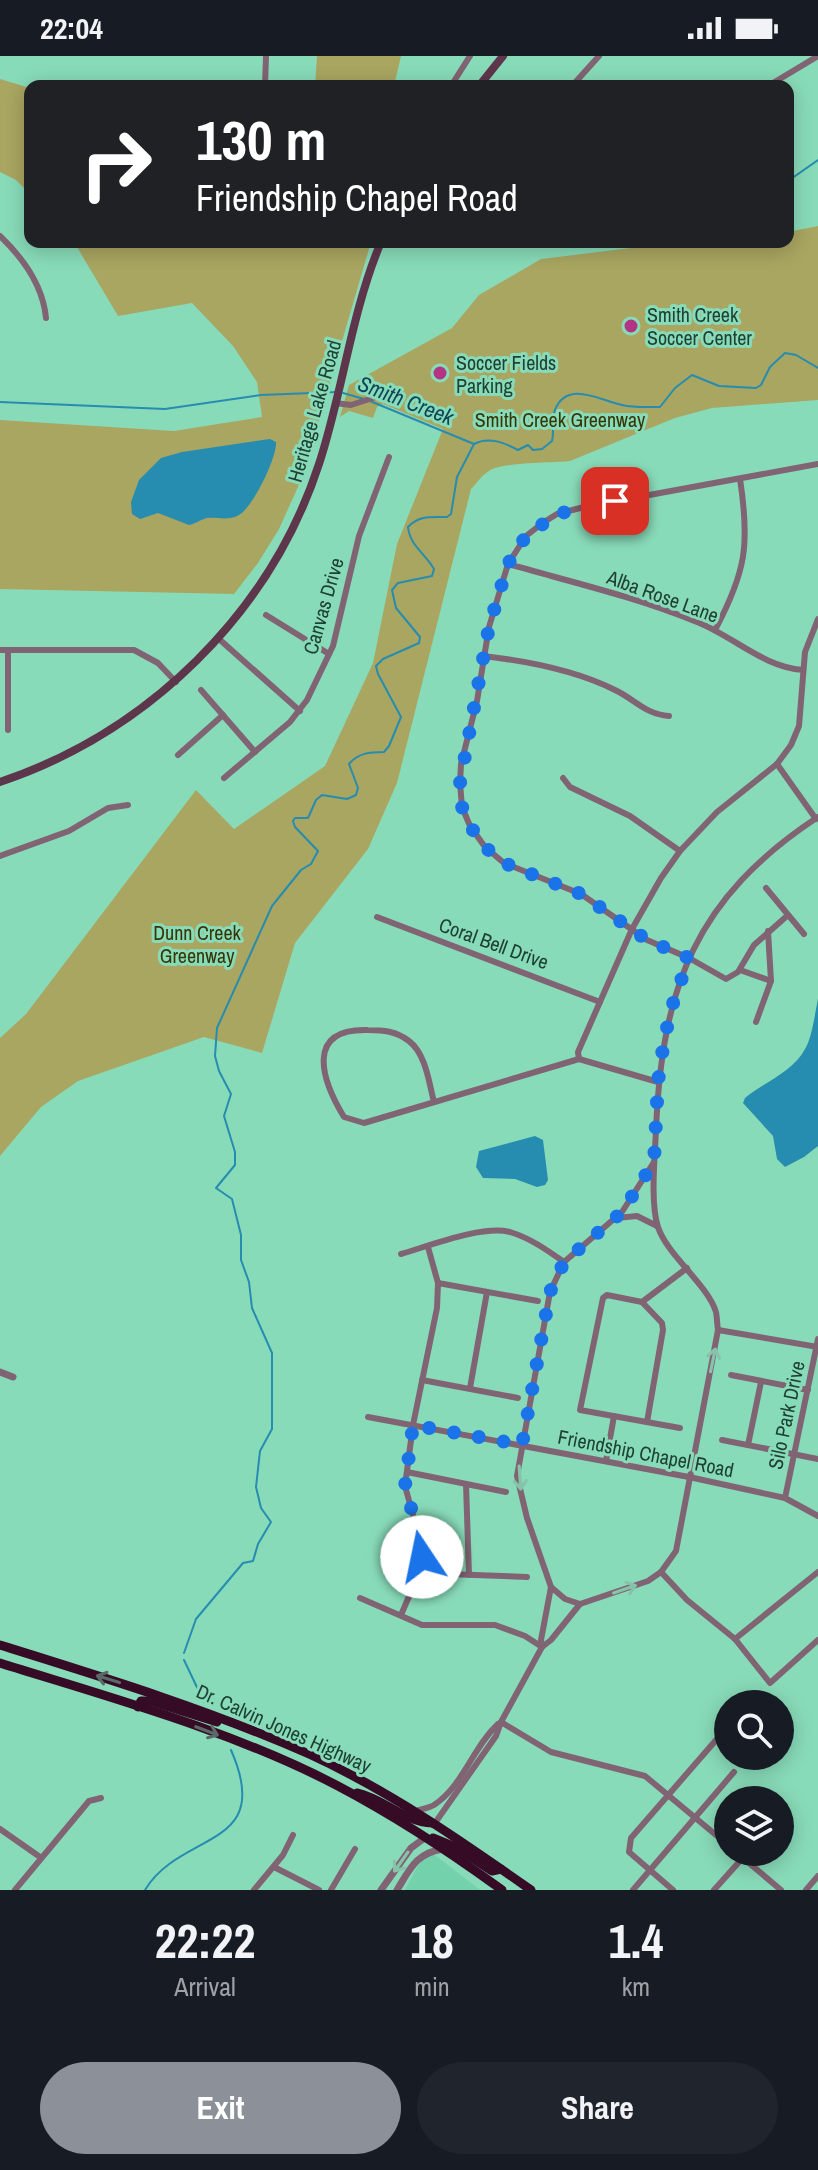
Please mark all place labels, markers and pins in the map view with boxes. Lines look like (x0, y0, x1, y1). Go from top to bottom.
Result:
place label: Smith Creek Soccer Center (647, 301, 752, 351)
marker: Smith Creek Soccer Center (622, 317, 640, 335)
place label: Soccer Fields Parking (456, 349, 556, 399)
marker: Soccer Fields Parking (431, 364, 449, 382)
pin (581, 467, 649, 535)

